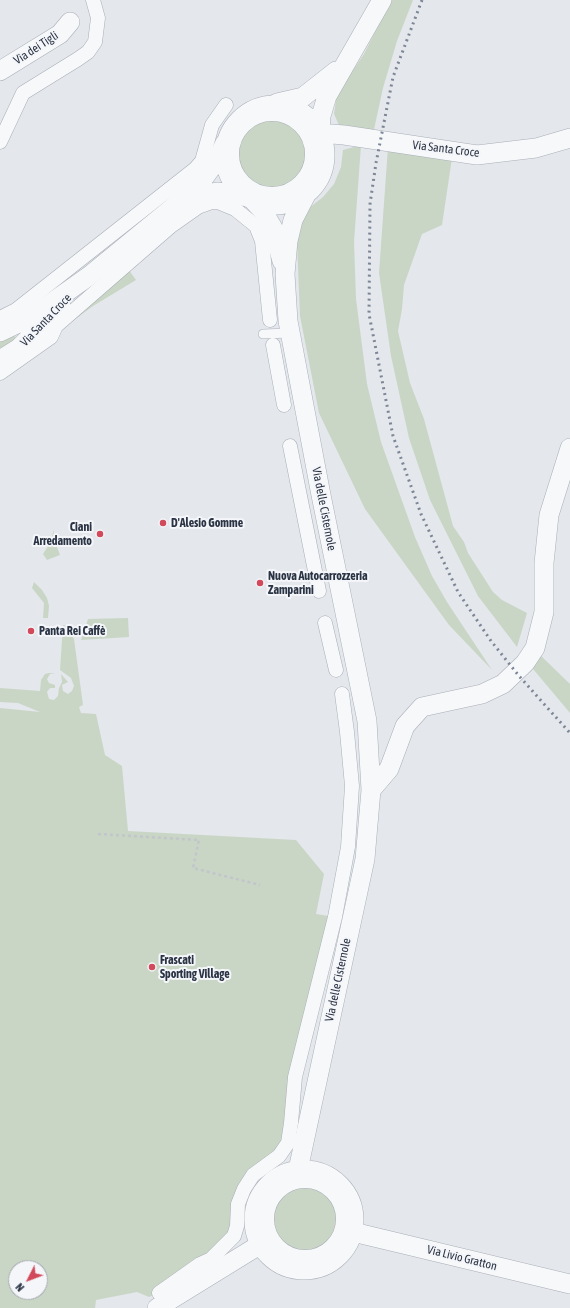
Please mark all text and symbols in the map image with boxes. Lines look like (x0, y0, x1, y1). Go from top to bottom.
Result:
street label: Via dei Tigli (11, 28, 61, 68)
street label: Via Santa Croce (412, 138, 480, 160)
street label: Via Santa Croce (17, 291, 75, 349)
street label: Via delle Cisternole (309, 466, 339, 552)
place label: D'Alesio Gomme (171, 516, 243, 530)
marker: D'Alesio Gomme (158, 518, 168, 528)
place label: Ciani Arredamento (34, 520, 92, 548)
marker: Ciani Arredamento (95, 529, 105, 539)
place label: Nuova Autocarrozzeria Zamparini (268, 569, 368, 597)
marker: Nuova Autocarrozzeria Zamparini (255, 578, 265, 588)
place label: Panta Rei Caffè (39, 624, 106, 638)
marker: Panta Rei Caffè (26, 626, 36, 636)
street label: Via delle Cisternole (322, 937, 354, 1023)
place label: Frascati Sporting Village (160, 953, 230, 981)
marker: Frascati Sporting Village (147, 962, 157, 972)
street label: Via Livio Gratton (425, 1242, 499, 1274)
north arrow (8, 1260, 48, 1300)
text: N (13, 1281, 26, 1294)

